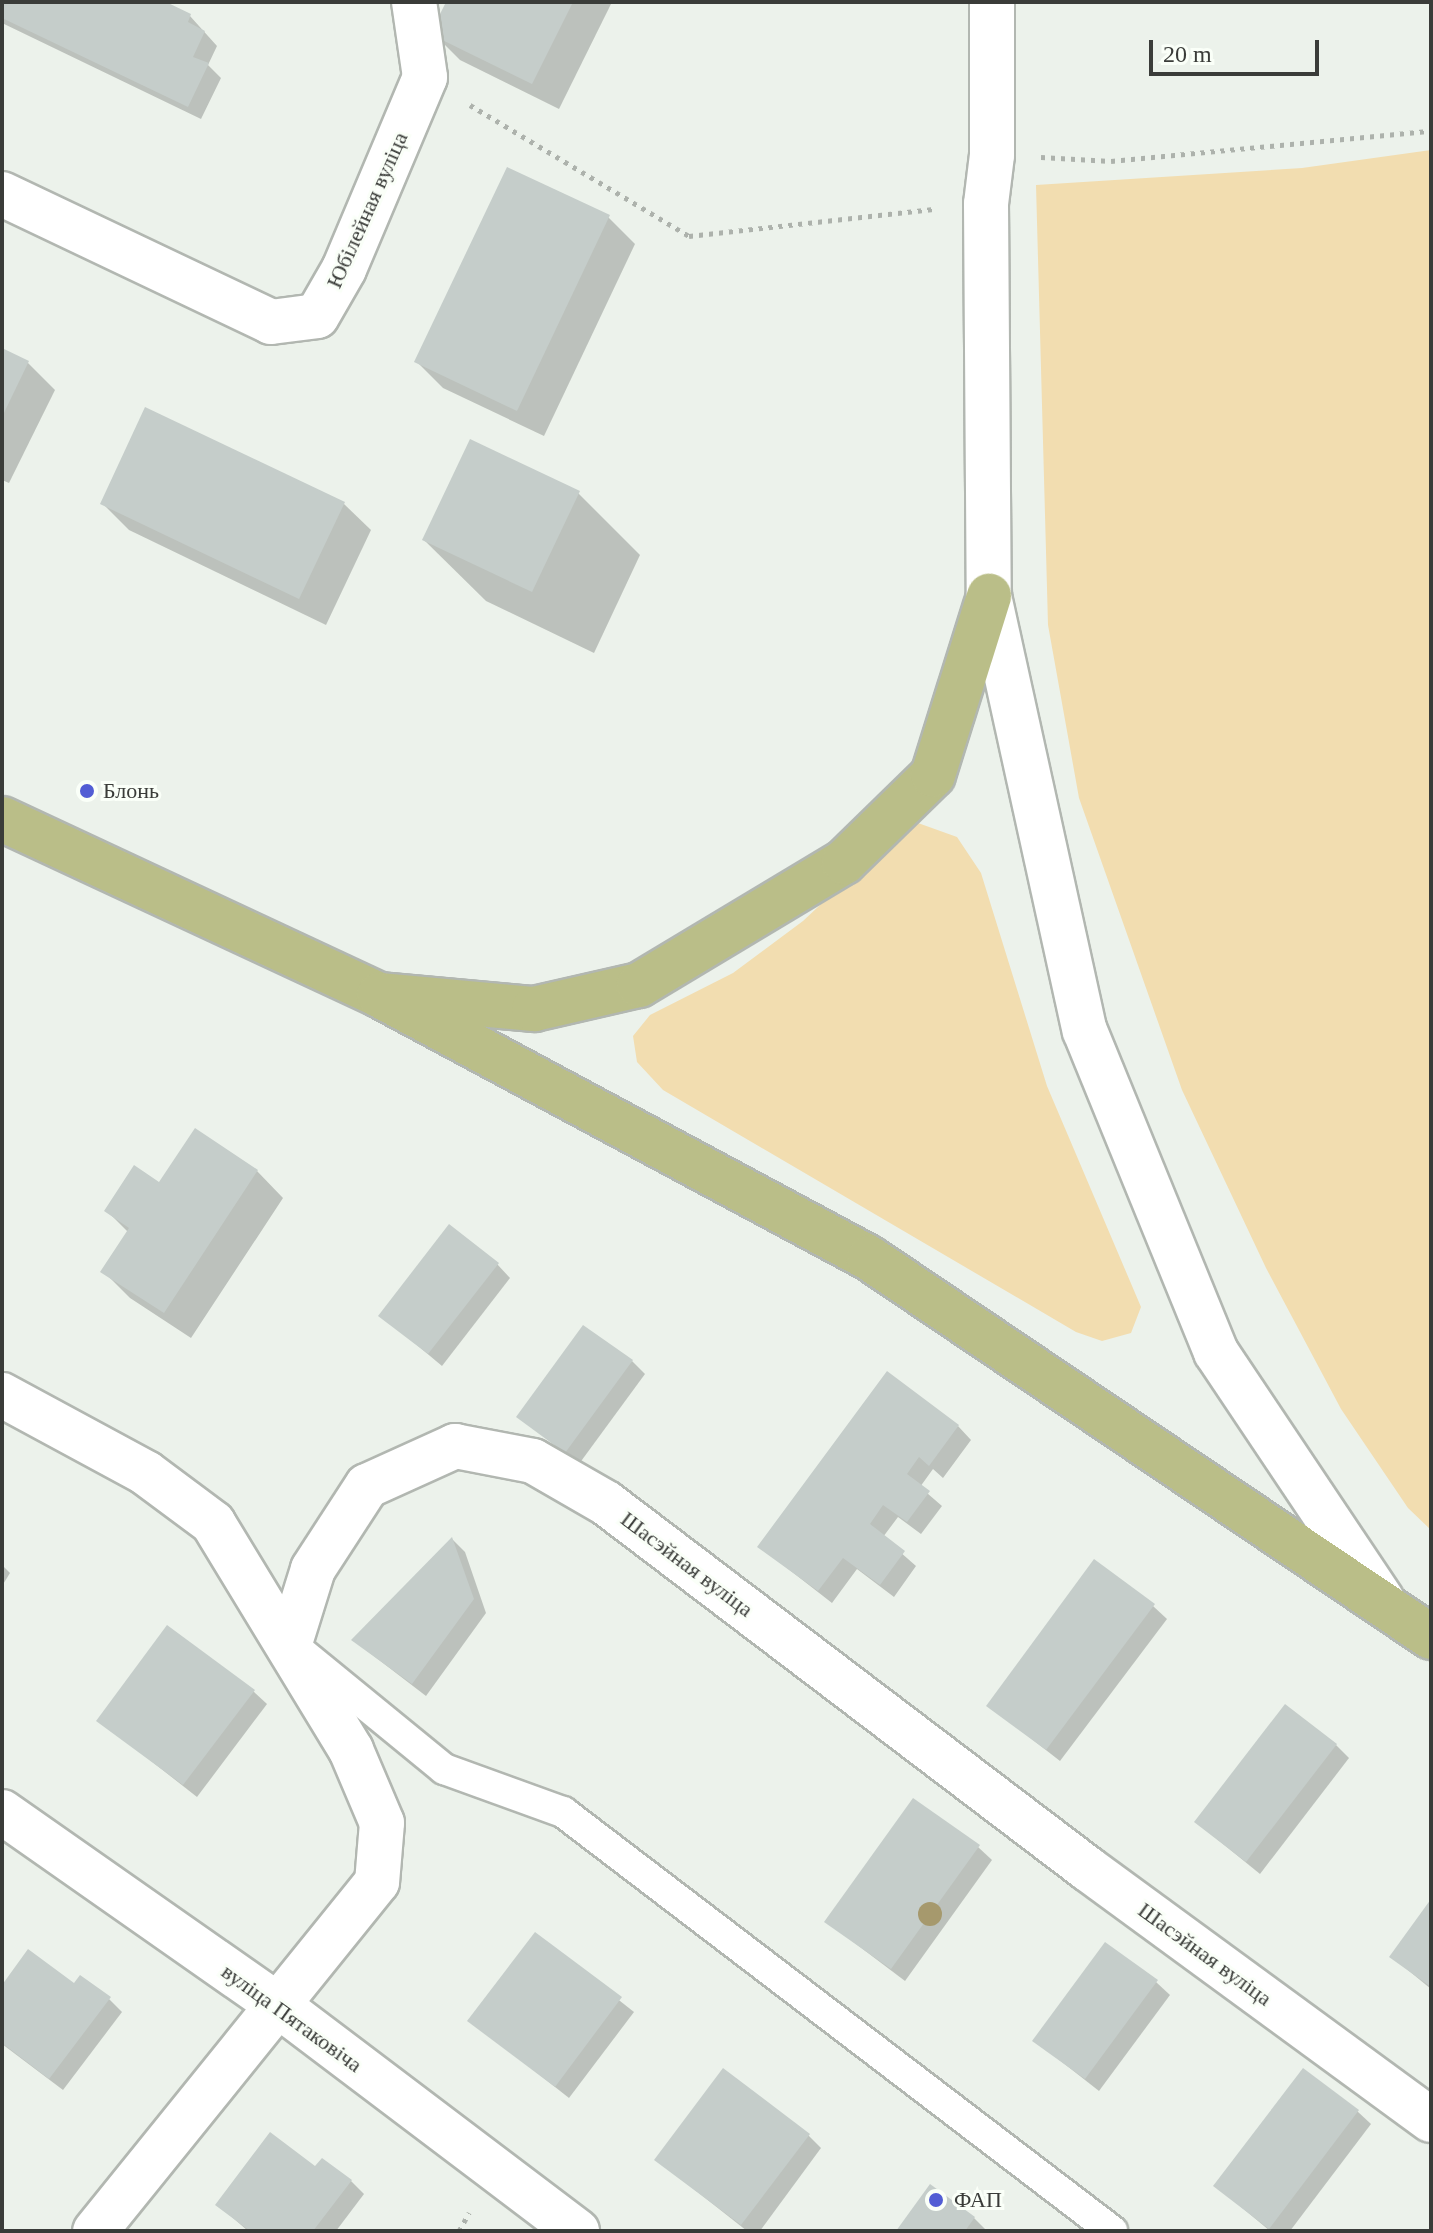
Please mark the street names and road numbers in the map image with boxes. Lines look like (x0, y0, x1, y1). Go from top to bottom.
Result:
street label: Юбілейная вуліца (321, 128, 413, 292)
street label: Шасэйная вуліца (616, 1506, 758, 1622)
street label: Шасэйная вуліца (1133, 1897, 1277, 2011)
street label: вуліца Пятаковіча (217, 1958, 367, 2078)

